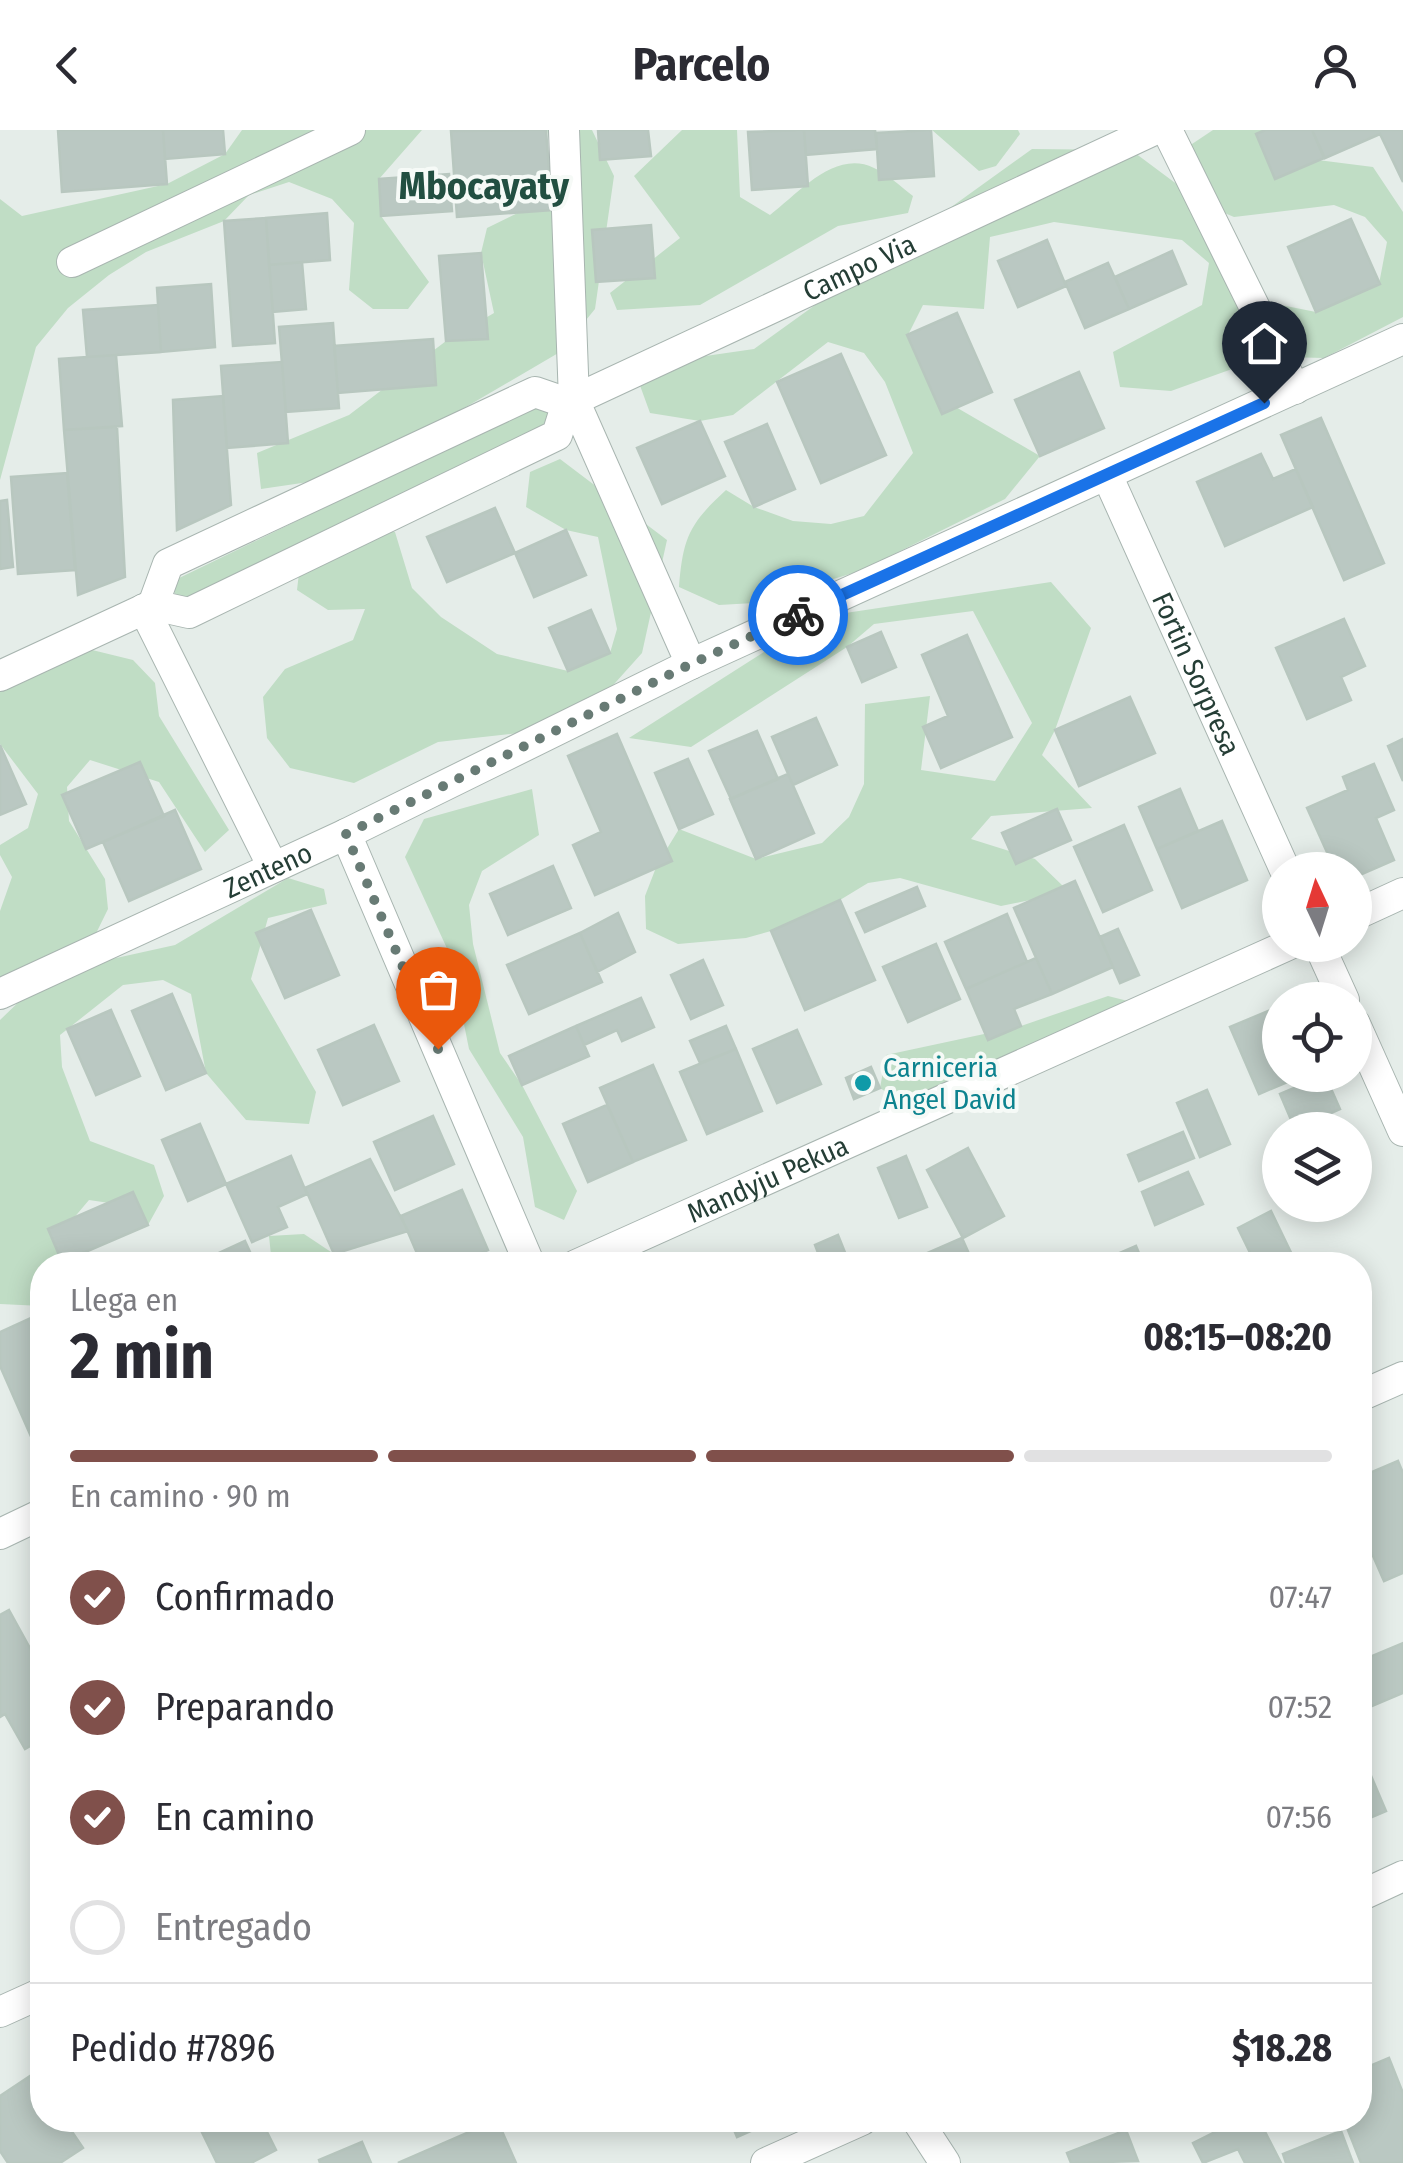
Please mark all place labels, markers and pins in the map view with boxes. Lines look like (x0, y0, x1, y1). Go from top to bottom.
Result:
pin (1222, 301, 1307, 404)
pin (396, 947, 481, 1050)
place label: Carniceria Angel David (883, 1051, 1017, 1116)
marker: Carniceria Angel David (852, 1072, 874, 1094)

